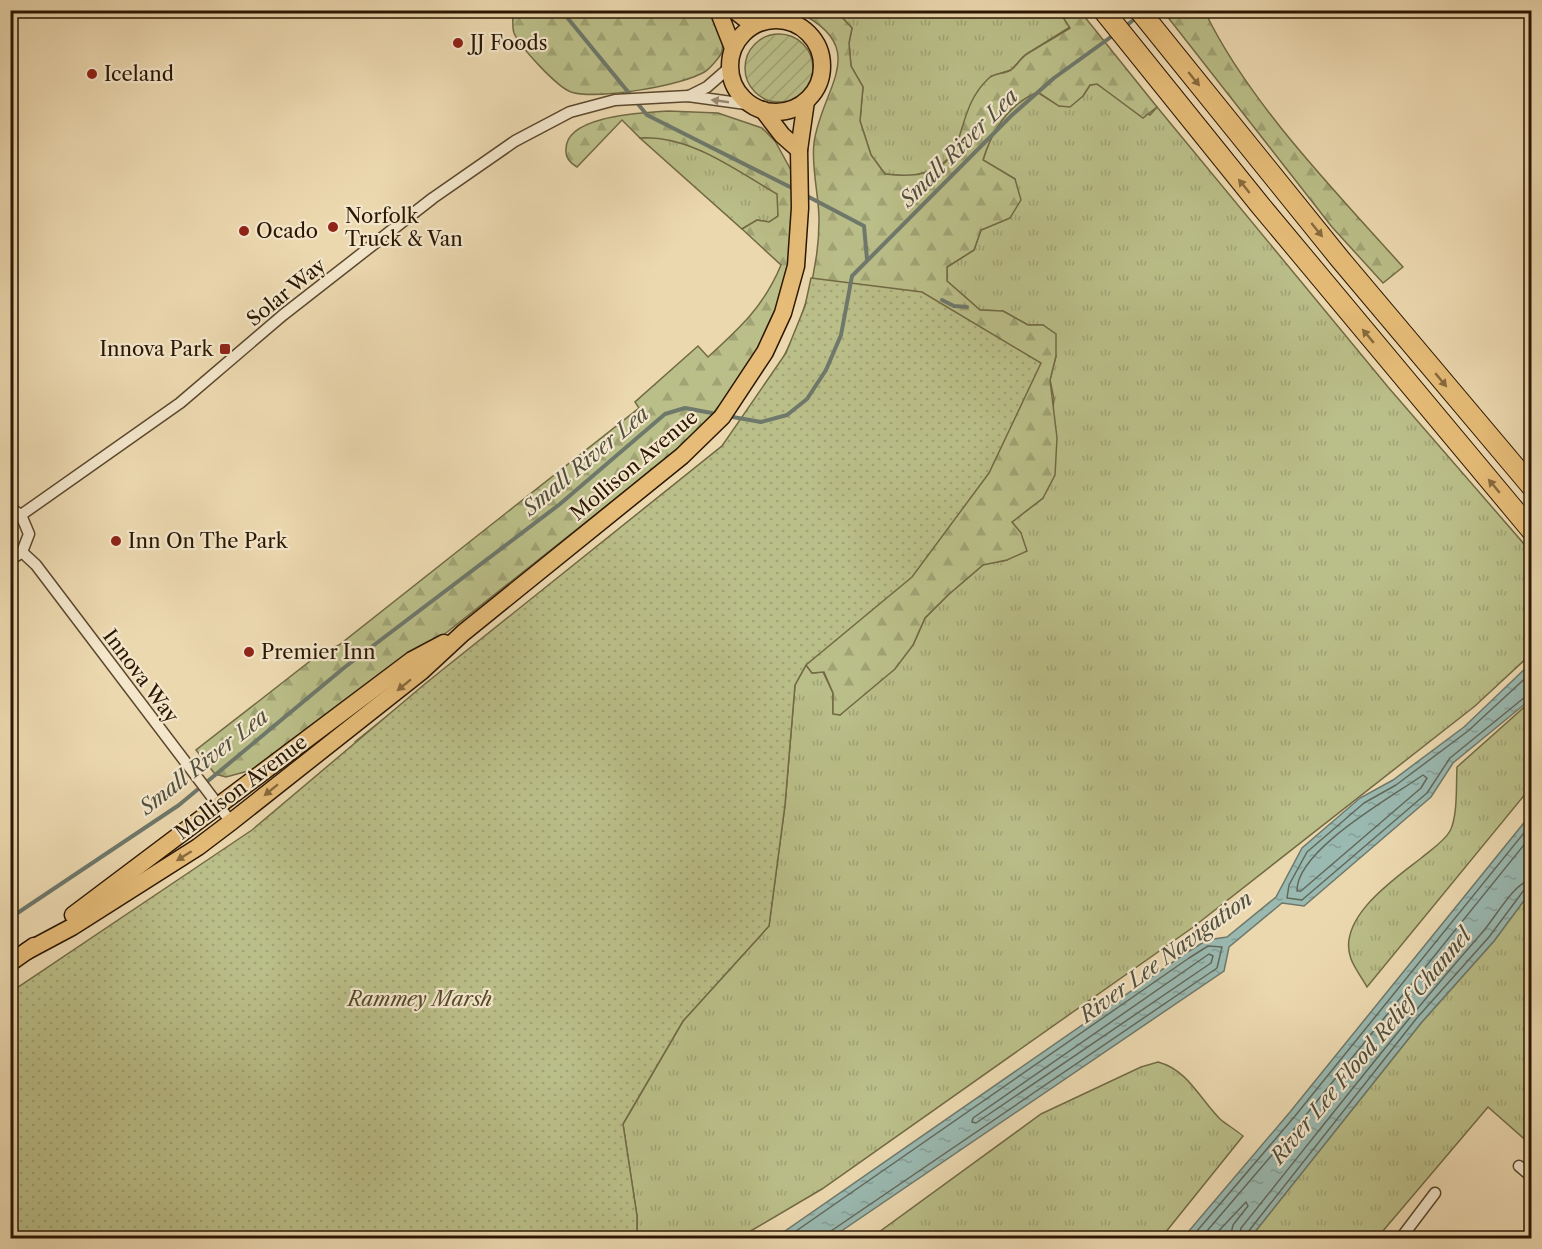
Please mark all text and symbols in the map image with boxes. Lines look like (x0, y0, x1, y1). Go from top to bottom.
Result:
place label: JJ Foods (467, 31, 547, 55)
marker: JJ Foods (451, 36, 465, 50)
place label: Iceland (104, 62, 174, 86)
marker: Iceland (85, 67, 99, 81)
one-way arrow (1188, 71, 1201, 87)
water label: Small River Lea (893, 83, 1023, 213)
one-way arrow (711, 97, 730, 106)
one-way arrow (1238, 178, 1251, 194)
place label: Norfolk Truck & Van (345, 204, 463, 251)
place label: Ocado (256, 219, 318, 243)
marker: Norfolk Truck & Van (326, 220, 340, 234)
one-way arrow (1310, 222, 1323, 238)
marker: Ocado (237, 224, 251, 238)
street label: Solar Way (242, 252, 331, 331)
one-way arrow (1362, 328, 1375, 344)
place label: Innova Park (99, 337, 214, 361)
marker: Innova Park (218, 342, 232, 356)
one-way arrow (1435, 373, 1447, 388)
water label: Small River Lea (516, 400, 654, 522)
street label: Mollison Avenue (565, 405, 703, 525)
one-way arrow (1487, 478, 1500, 494)
place label: Inn On The Park (128, 529, 289, 553)
marker: Inn On The Park (109, 534, 123, 548)
street label: Innova Way (98, 625, 184, 728)
place label: Premier Inn (261, 640, 376, 664)
marker: Premier Inn (242, 645, 256, 659)
one-way arrow (396, 679, 412, 692)
water label: Small River Lea (133, 703, 273, 821)
street label: Mollison Avenue (170, 730, 312, 844)
one-way arrow (263, 783, 279, 796)
one-way arrow (176, 850, 192, 861)
water label: River Lee Navigation (1073, 886, 1257, 1029)
water label: River Lee Flood Relief Channel (1264, 921, 1478, 1170)
park label: Rammey Marsh (346, 987, 492, 1011)

